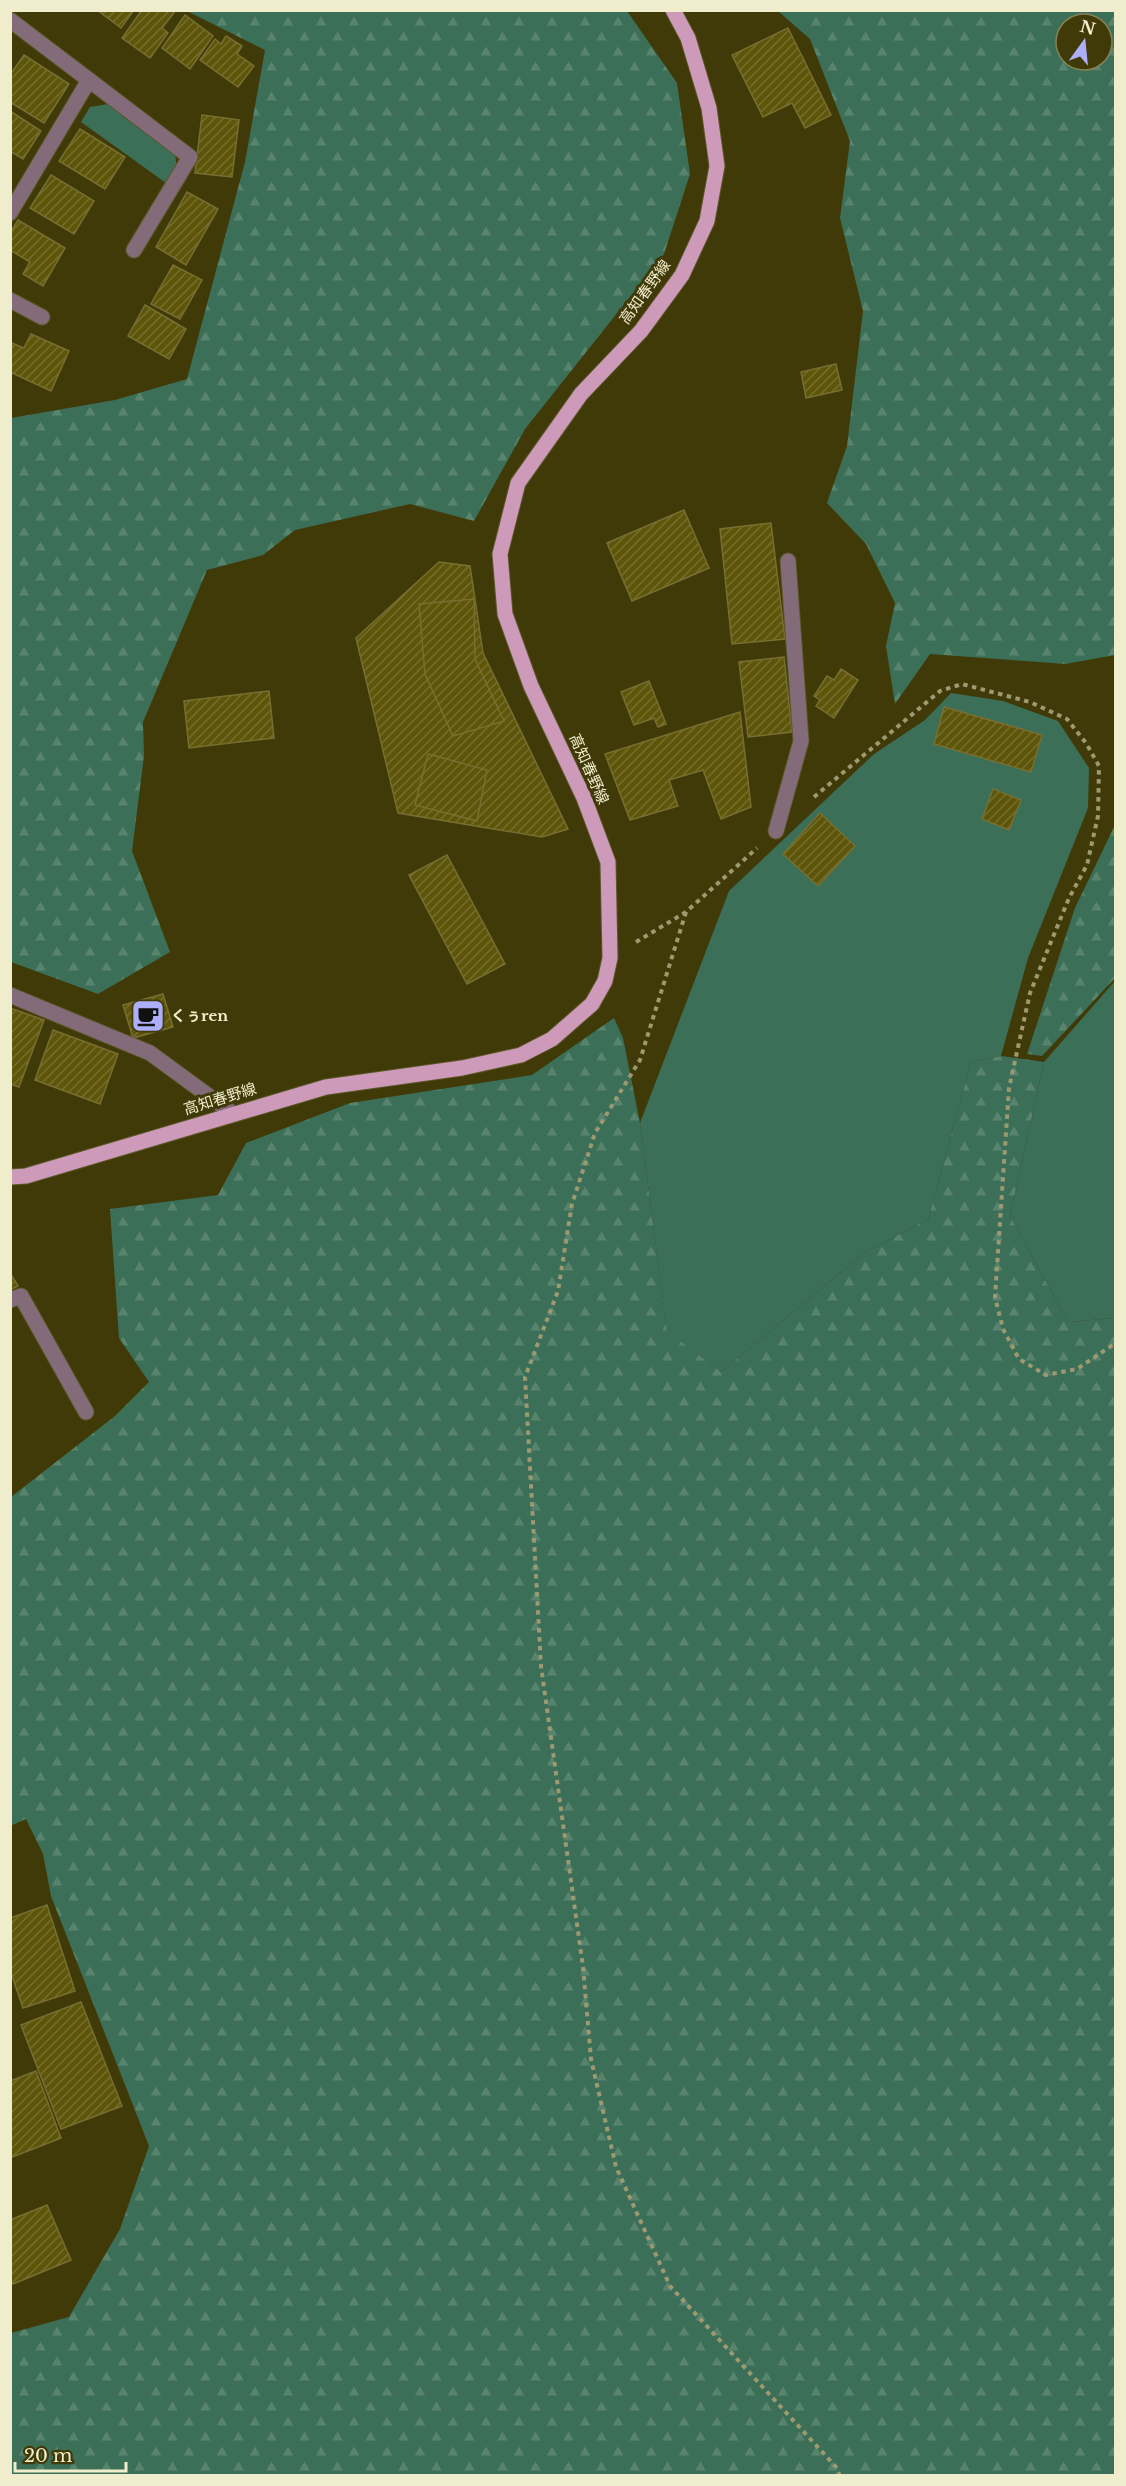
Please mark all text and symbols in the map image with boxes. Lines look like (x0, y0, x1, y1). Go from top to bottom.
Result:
north arrow (1054, 12, 1114, 72)
text: N (1078, 16, 1098, 39)
street label: 高知春野線 (615, 256, 674, 328)
street label: 高知春野線 (566, 731, 613, 807)
cafe icon: くぅren (130, 998, 166, 1034)
place label: くぅren (171, 1006, 228, 1025)
street label: 高知春野線 (181, 1078, 259, 1119)
scale bar (15, 2435, 126, 2473)
text: 20 m (24, 2445, 72, 2467)

